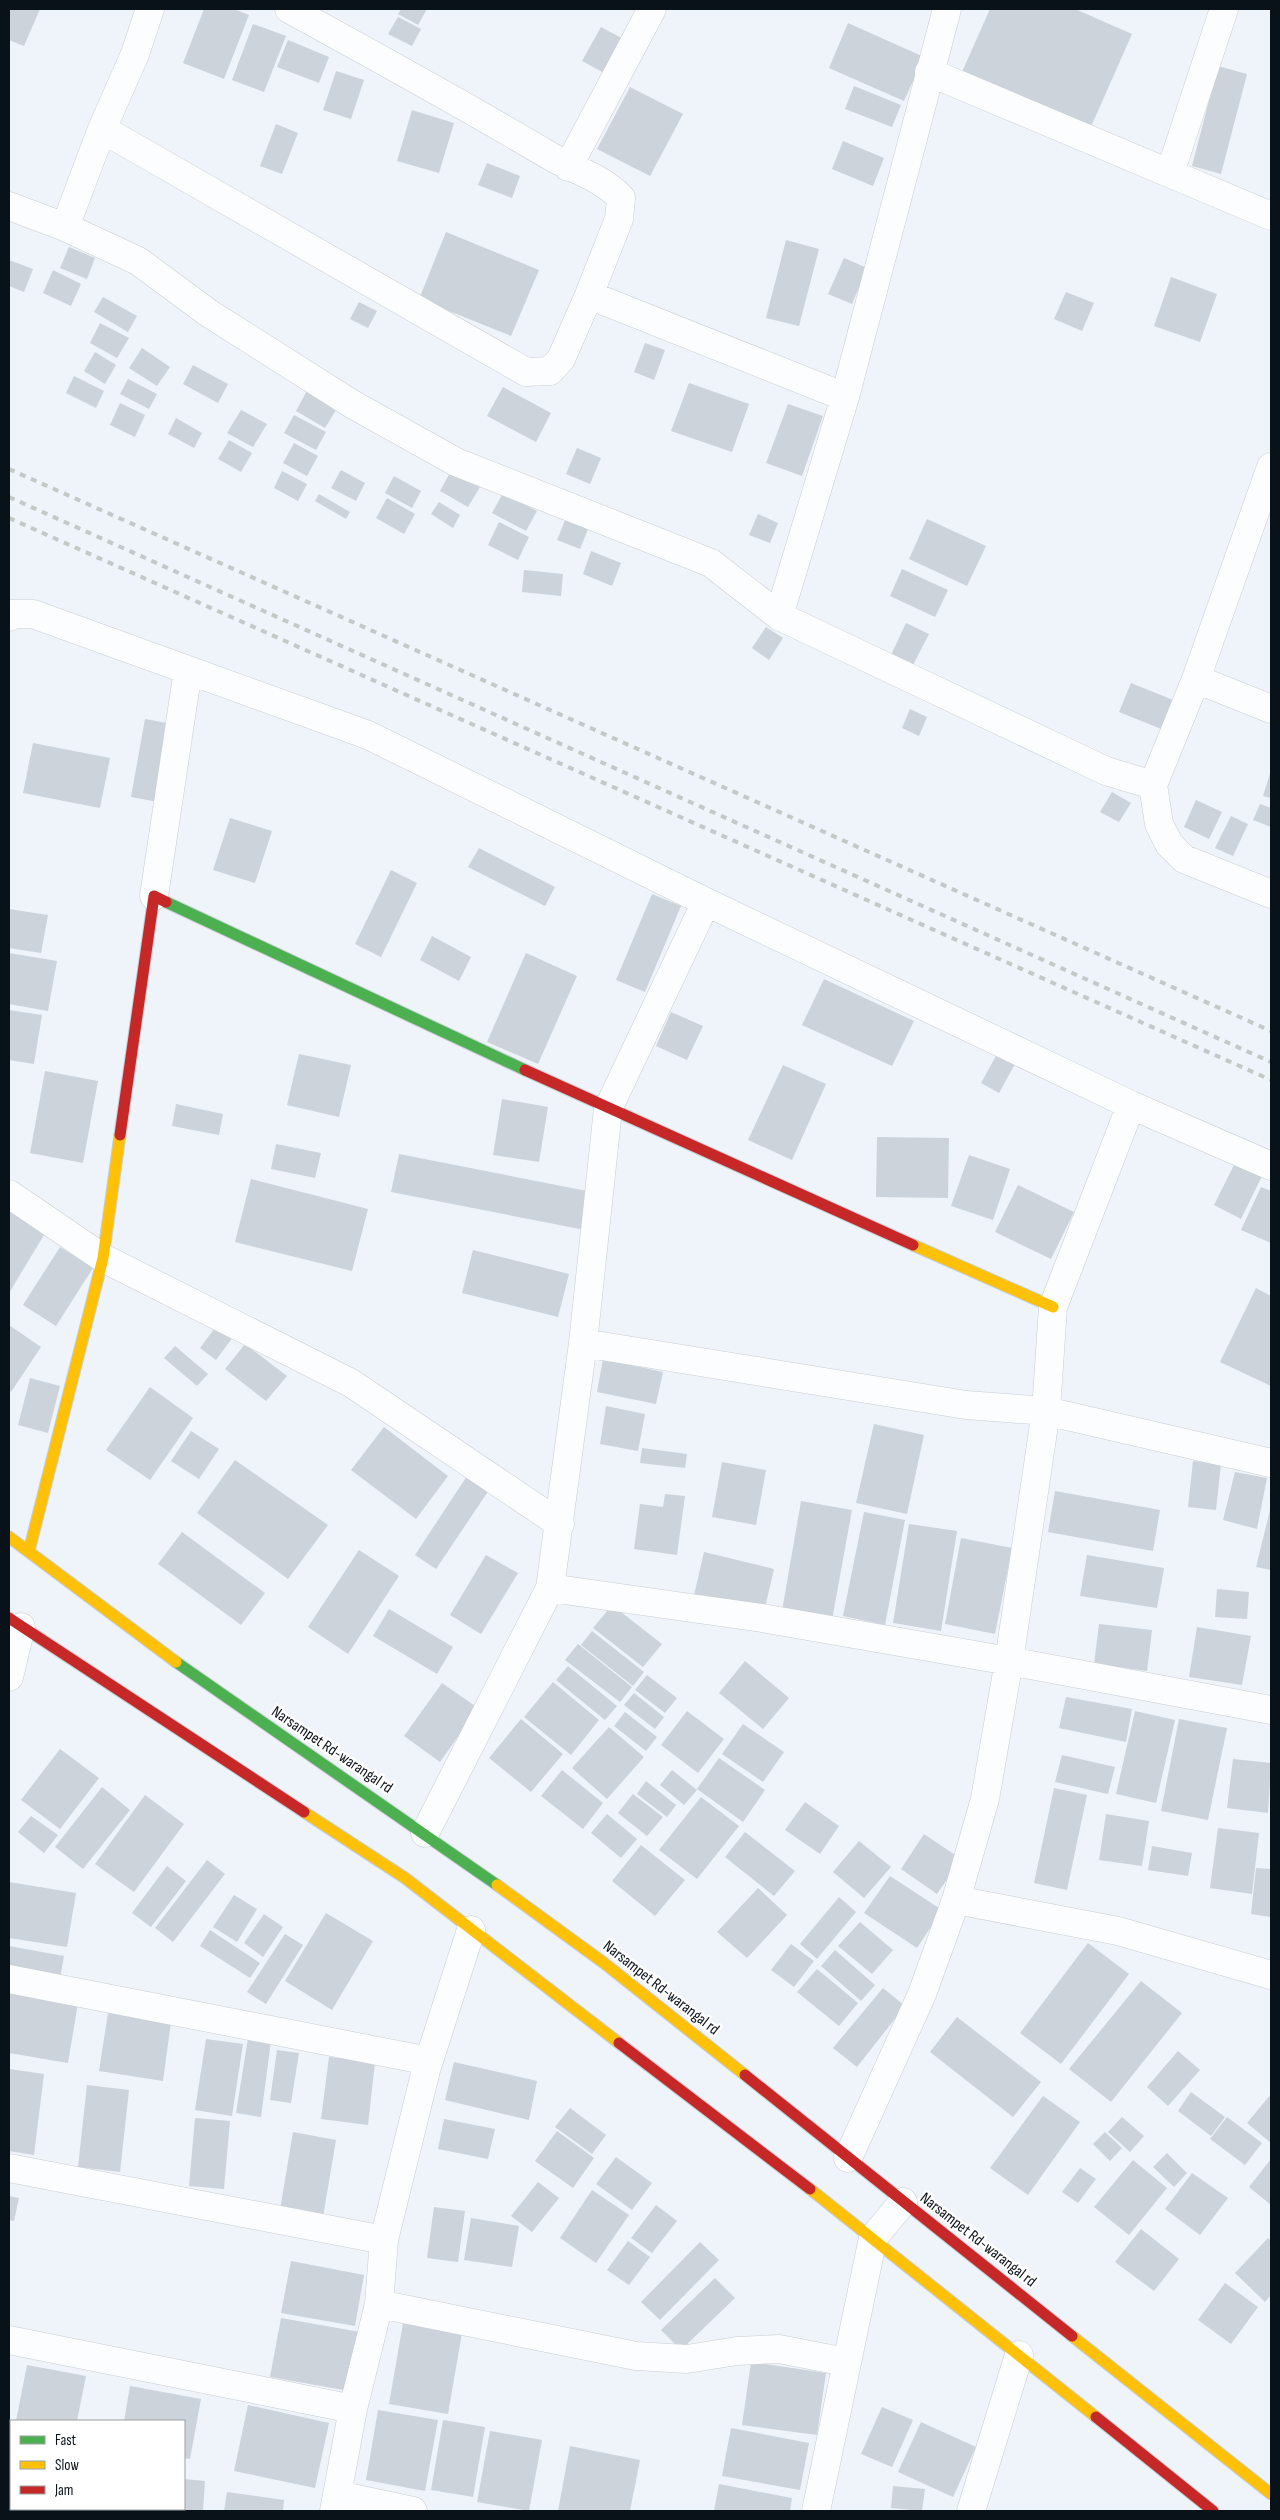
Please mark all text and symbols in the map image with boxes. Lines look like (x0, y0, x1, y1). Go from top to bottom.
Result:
street label: Narsampet Rd-warangal rd (268, 1702, 396, 1798)
street label: Narsampet Rd-warangal rd (599, 1937, 723, 2039)
street label: Narsampet Rd-warangal rd (916, 2189, 1040, 2291)
legend (10, 2420, 185, 2510)
text: Fast (55, 2431, 77, 2450)
text: Slow (55, 2456, 79, 2475)
text: Jam (54, 2481, 73, 2500)

